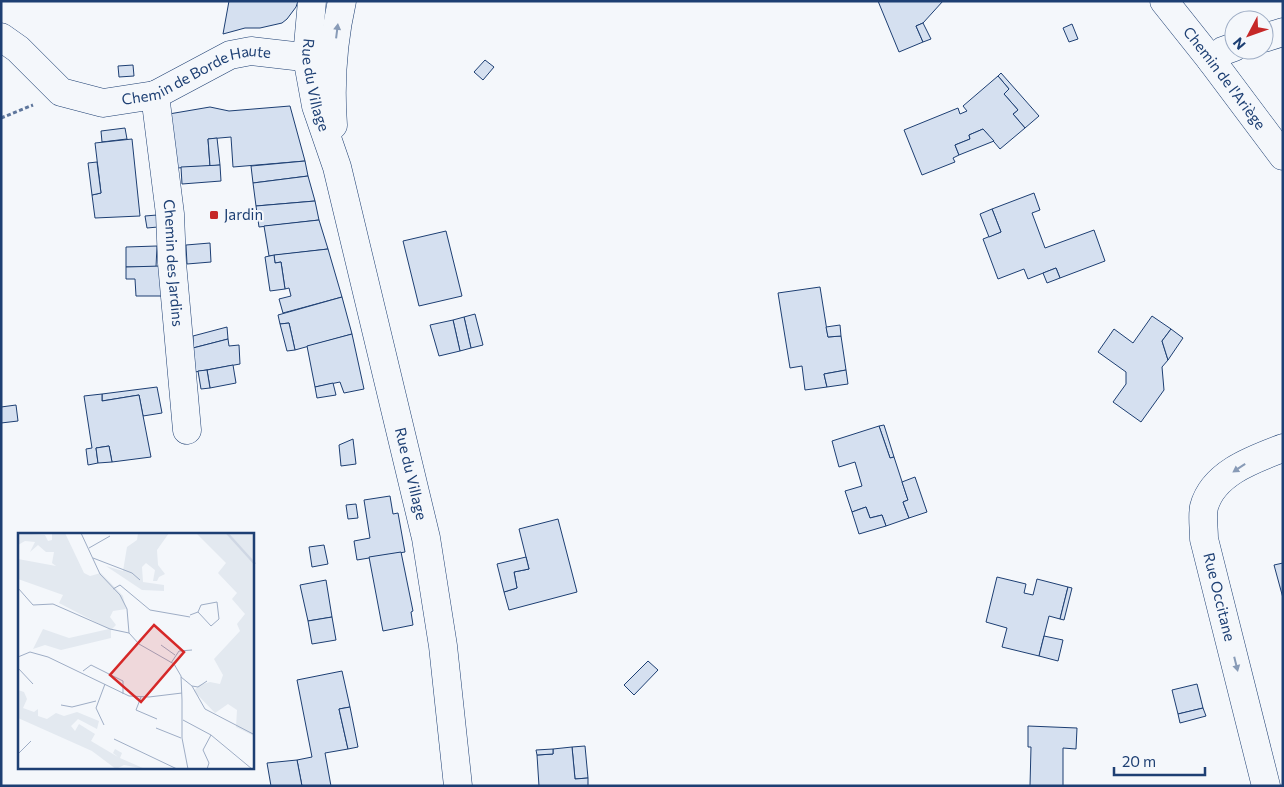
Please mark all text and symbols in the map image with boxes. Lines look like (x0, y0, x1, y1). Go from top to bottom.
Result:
north arrow (1224, 10, 1274, 60)
one-way arrow (333, 23, 341, 39)
street label: Chemin de l'Ariège (1180, 23, 1270, 133)
text: N (1229, 34, 1249, 53)
street label: Rue du Village (299, 38, 334, 134)
street label: Chemin de Borde Haute (120, 41, 272, 108)
street label: Chemin des Jardins (160, 198, 188, 327)
place label: Jardin (224, 205, 263, 223)
marker: Jardin (208, 209, 220, 221)
street label: Rue du Village (392, 425, 431, 522)
one-way arrow (1232, 463, 1245, 473)
inset map (18, 533, 254, 770)
street label: Rue Occitane (1200, 551, 1240, 643)
one-way arrow (1232, 656, 1240, 671)
scale bar (1114, 744, 1205, 776)
text: 20 m (1122, 752, 1156, 770)

